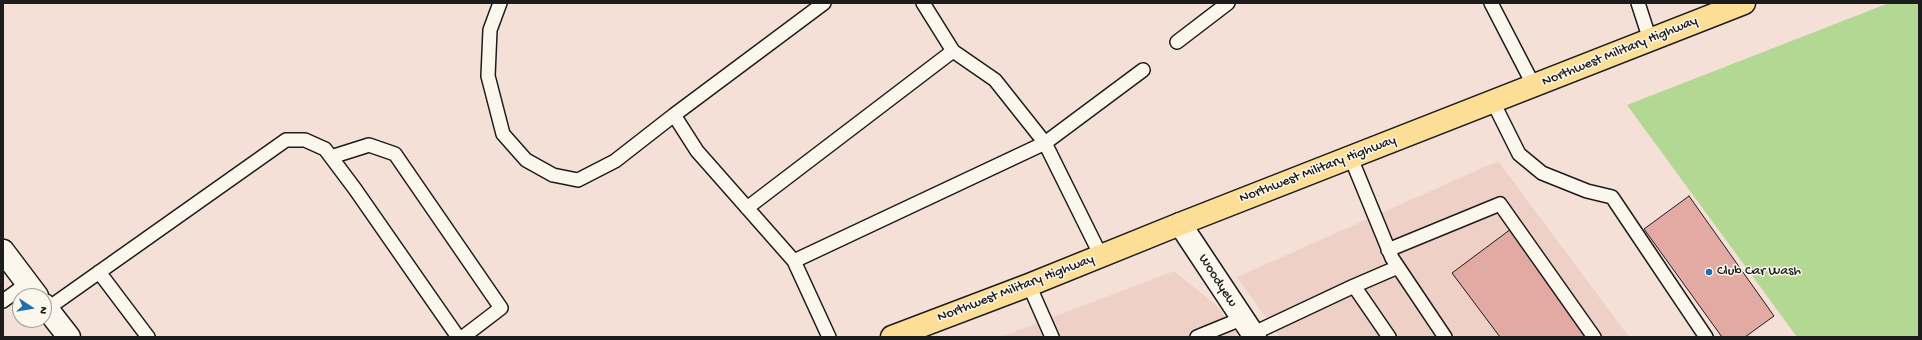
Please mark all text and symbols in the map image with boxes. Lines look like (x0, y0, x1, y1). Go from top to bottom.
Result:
street label: Northwest Military Highway (1540, 13, 1700, 91)
street label: Northwest Military Highway (1237, 132, 1399, 208)
street label: Northwest Military Highway (935, 251, 1097, 327)
street label: Woodyew (1194, 251, 1240, 311)
place label: Club Car Wash (1717, 264, 1801, 280)
marker: Club Car Wash (1704, 267, 1714, 277)
north arrow (12, 288, 52, 328)
text: N (36, 306, 49, 315)

